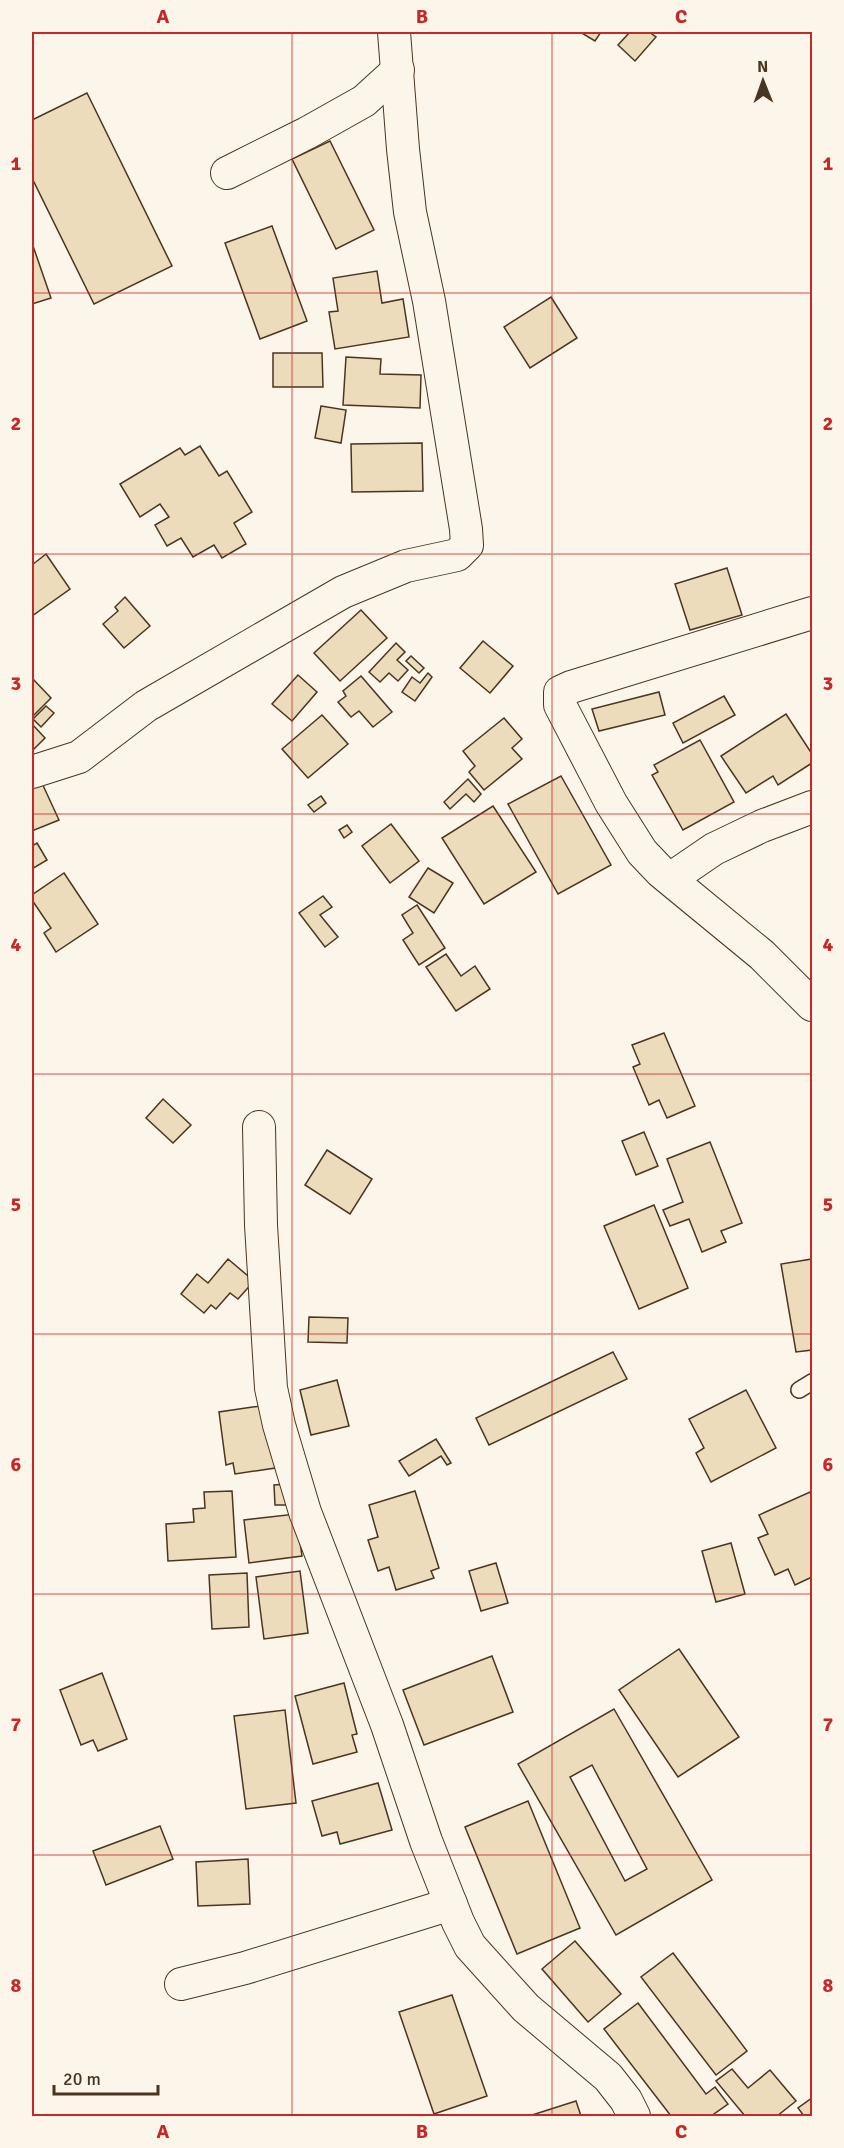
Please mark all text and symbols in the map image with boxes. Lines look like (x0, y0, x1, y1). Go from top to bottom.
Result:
text: A (157, 4, 170, 29)
text: B (416, 4, 428, 29)
text: C (675, 4, 687, 29)
north arrow (733, 51, 793, 111)
text: N (757, 57, 768, 77)
text: 1 (11, 151, 22, 176)
text: 1 (823, 151, 834, 176)
text: 2 (11, 411, 21, 436)
text: 2 (823, 411, 833, 436)
text: 3 (11, 671, 21, 696)
text: 3 (823, 671, 833, 696)
text: 4 (11, 932, 22, 957)
text: 4 (823, 932, 834, 957)
text: 5 (11, 1192, 21, 1217)
text: 5 (823, 1192, 833, 1217)
text: 6 (11, 1452, 22, 1477)
text: 6 (823, 1452, 834, 1477)
text: 7 (11, 1712, 22, 1737)
text: 7 (823, 1712, 834, 1737)
text: 8 (11, 1973, 22, 1998)
text: 8 (823, 1973, 834, 1998)
scale bar (54, 2058, 158, 2096)
text: 20 m (63, 2068, 101, 2090)
text: A (157, 2119, 170, 2144)
text: B (416, 2119, 428, 2144)
text: C (675, 2119, 687, 2144)

